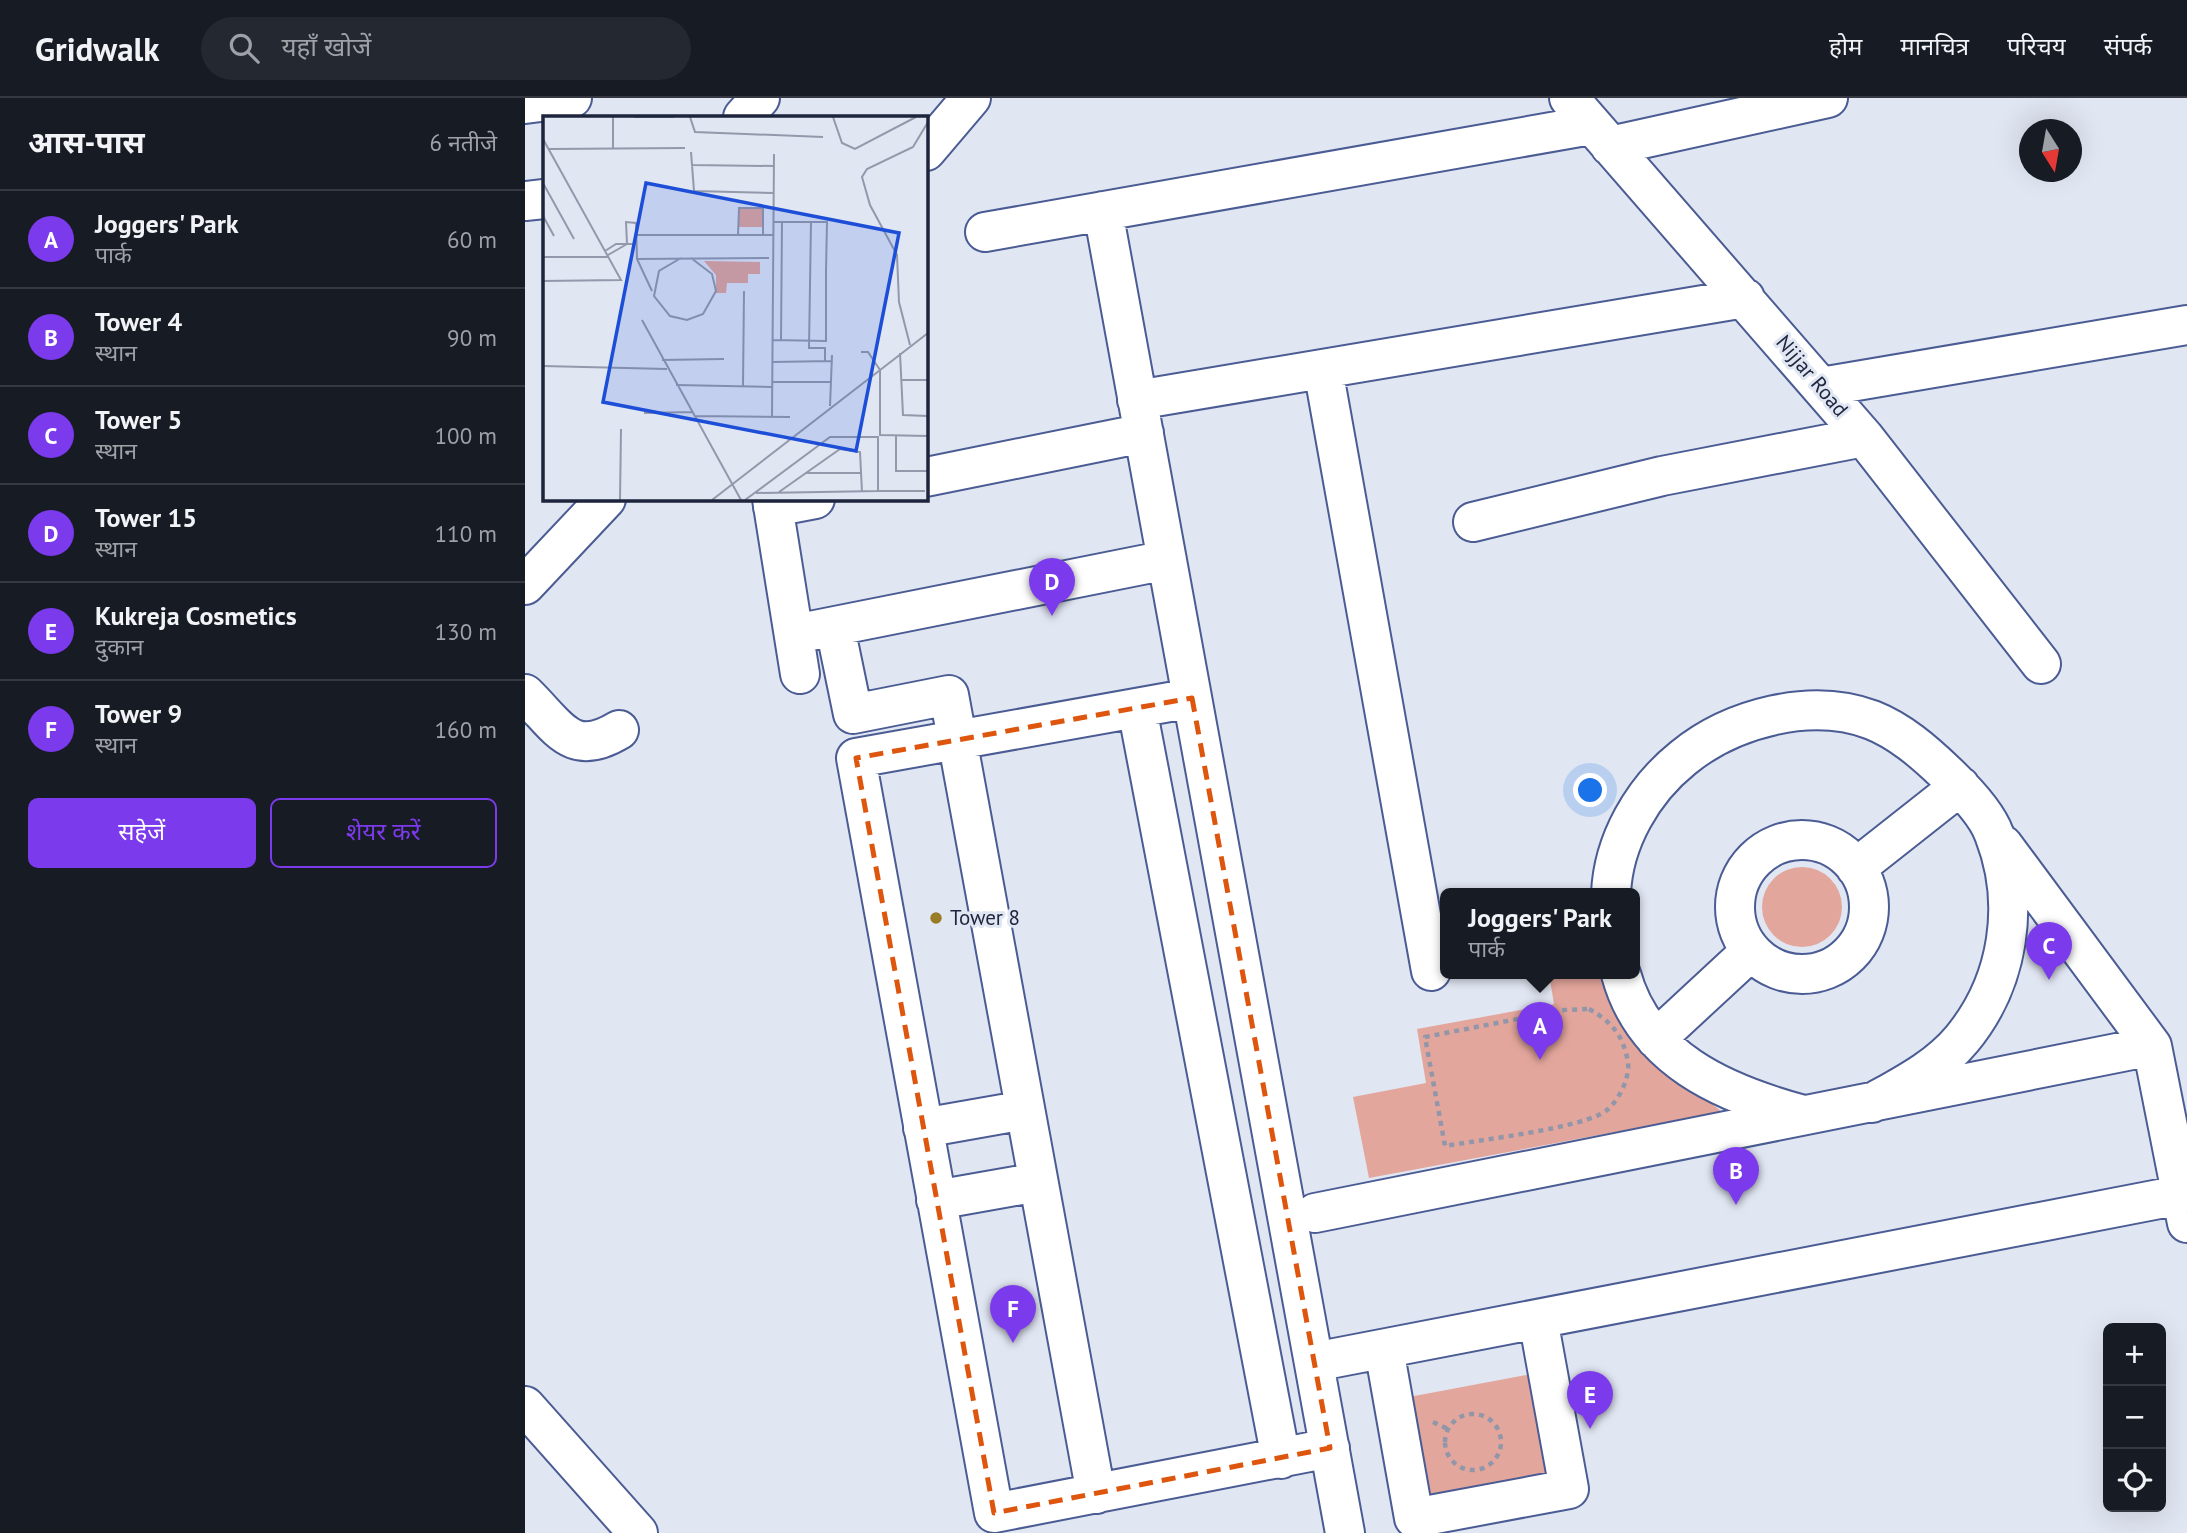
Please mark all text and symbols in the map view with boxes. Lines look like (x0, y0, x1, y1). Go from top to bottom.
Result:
search box (201, 17, 691, 80)
text: Gridwalk (35, 27, 159, 70)
icon: search (225, 29, 263, 67)
text: यहाँ खोजें (281, 30, 371, 63)
text: होम (1829, 31, 1862, 62)
text: मानचित्र (1900, 31, 1969, 62)
text: परिचय (2007, 31, 2066, 62)
text: संपर्क (2104, 31, 2152, 62)
inset map (543, 116, 927, 500)
north arrow (2019, 119, 2082, 182)
text: आस-पास (28, 122, 145, 161)
text: 6 नतीजे (429, 128, 497, 157)
text: Joggers' Park (95, 207, 239, 240)
text: A (44, 225, 58, 254)
text: 60 m (447, 225, 497, 254)
text: पार्क (95, 240, 132, 269)
text: Tower 4 (95, 305, 182, 338)
text: B (44, 323, 58, 352)
text: 90 m (447, 323, 497, 352)
street label: Nijjar Road (1770, 329, 1854, 422)
text: स्थान (95, 338, 137, 367)
text: Tower 5 (95, 403, 182, 436)
text: C (45, 421, 57, 450)
text: 100 m (435, 421, 497, 450)
text: स्थान (95, 436, 137, 465)
text: Tower 15 (95, 501, 197, 534)
text: D (44, 519, 58, 548)
text: 110 m (435, 519, 497, 548)
text: स्थान (95, 534, 137, 563)
pin: D (1029, 558, 1075, 616)
text: Kukreja Cosmetics (95, 599, 297, 632)
text: E (45, 617, 57, 646)
text: 130 m (435, 617, 497, 646)
text: दुकान (95, 632, 144, 661)
text: Tower 9 (95, 697, 182, 730)
text: F (45, 715, 57, 744)
text: 160 m (435, 715, 497, 744)
text: स्थान (95, 730, 137, 759)
your location (1573, 773, 1607, 807)
button: सहेजें (28, 798, 256, 868)
button: शेयर करें (270, 798, 497, 868)
popup (1440, 888, 1640, 979)
text: Joggers' Park (1468, 901, 1612, 934)
place label: Tower 8 (950, 904, 1020, 931)
marker: Tower 8 (928, 910, 944, 926)
pin: C (2026, 922, 2072, 980)
text: पार्क (1468, 934, 1505, 963)
pin: A (1517, 1002, 1563, 1060)
pin: B (1713, 1147, 1759, 1205)
pin: F (990, 1285, 1036, 1343)
map controls (2103, 1323, 2166, 1512)
button: + (2103, 1323, 2166, 1386)
pin: E (1567, 1371, 1613, 1429)
button: − (2103, 1386, 2166, 1449)
button: locate (2103, 1449, 2166, 1512)

